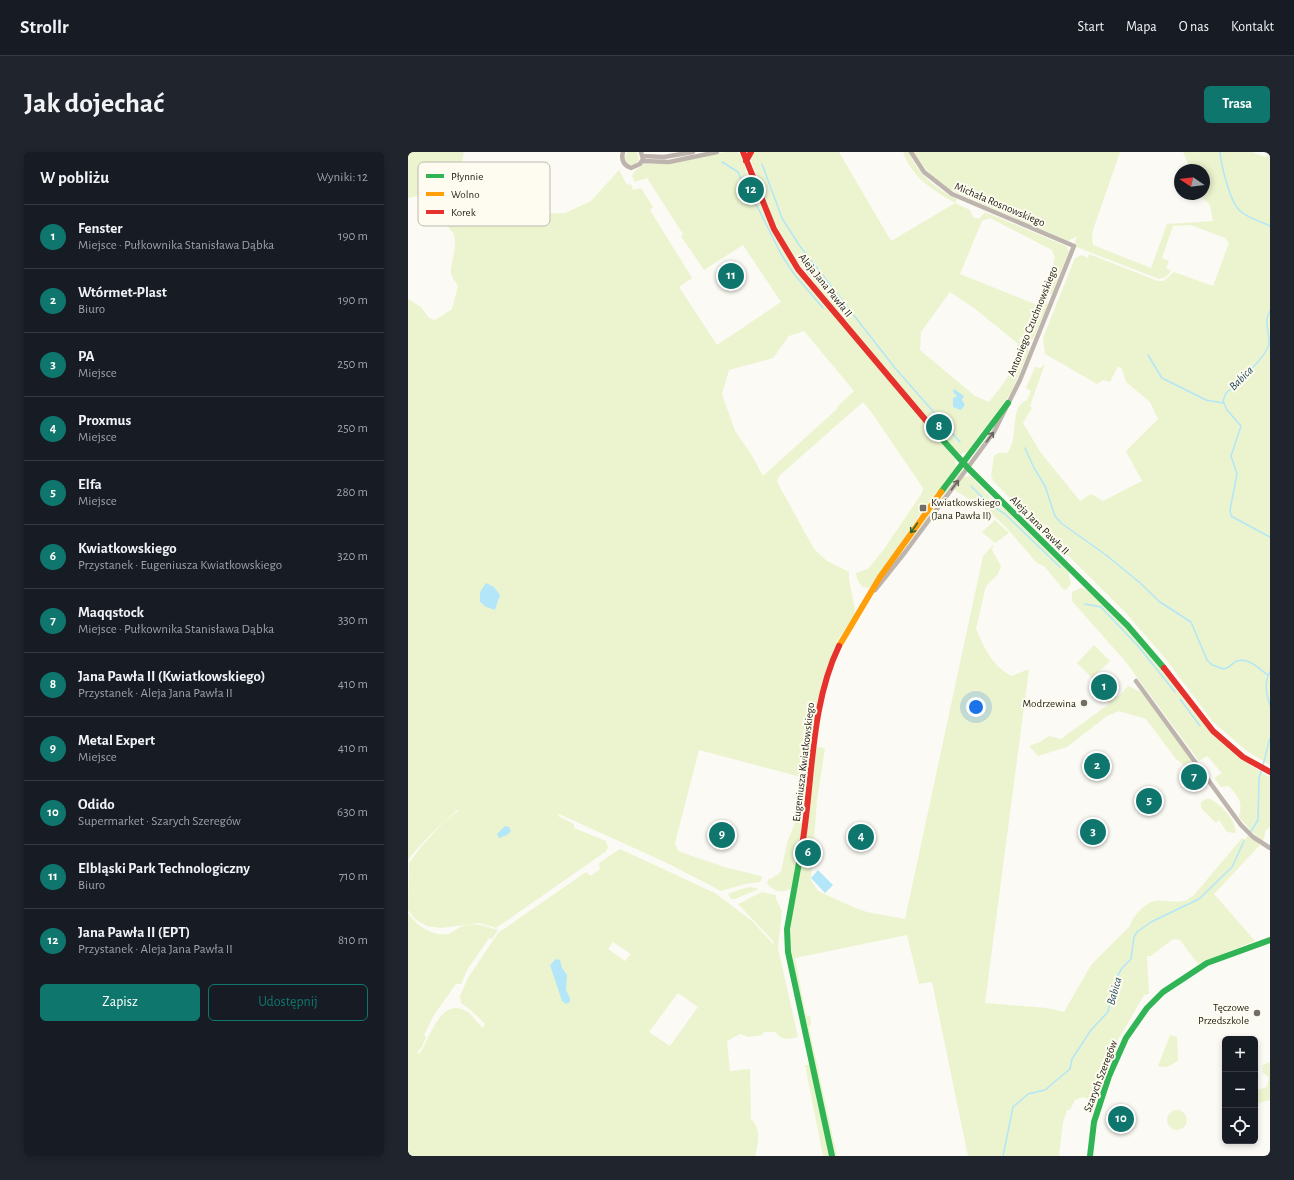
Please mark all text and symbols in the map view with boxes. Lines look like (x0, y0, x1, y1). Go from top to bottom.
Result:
text: Strollr (20, 18, 69, 37)
text: Start (1077, 20, 1104, 34)
text: Mapa (1126, 20, 1157, 34)
text: O nas (1179, 20, 1209, 34)
text: Kontakt (1231, 20, 1274, 34)
button: Trasa (1204, 86, 1270, 123)
text: Jak dojechać (24, 90, 164, 118)
legend (418, 162, 550, 226)
north arrow (1174, 164, 1210, 200)
text: W pobliżu (40, 169, 109, 186)
text: Wyniki: 12 (317, 171, 368, 184)
text: Płynnie (451, 171, 483, 182)
pin: 12 (738, 175, 764, 205)
street label: Michała Rosnowskiego (953, 180, 1047, 228)
text: Wolno (451, 189, 480, 200)
text: Korek (451, 207, 476, 218)
text: Fenster (78, 221, 123, 236)
text: 1 (51, 230, 55, 243)
text: 190 m (338, 230, 368, 243)
text: Miejsce · Pułkownika Stanisława Dąbka (78, 239, 274, 252)
street label: Aleja Jana Pawła II (797, 251, 854, 319)
pin: 11 (718, 261, 744, 291)
street label: Antoniego Czuchnowskiego (1005, 265, 1060, 378)
text: Wtórmet-Plast (78, 285, 167, 300)
text: 2 (50, 294, 56, 307)
text: 190 m (338, 294, 368, 307)
text: Biuro (78, 303, 105, 316)
text: PA (78, 349, 95, 364)
text: 3 (50, 358, 56, 371)
text: 250 m (337, 358, 368, 371)
water label: Babica (1227, 364, 1255, 392)
text: Miejsce (78, 367, 117, 380)
pin: 8 (926, 412, 952, 442)
text: Proxmus (78, 413, 131, 428)
text: 4 (50, 422, 56, 435)
text: 250 m (337, 422, 368, 435)
text: Miejsce (78, 431, 117, 444)
one-way arrow (986, 432, 995, 443)
text: Elfa (78, 477, 102, 492)
one-way arrow (951, 480, 959, 491)
text: 5 (50, 486, 56, 499)
text: 280 m (337, 486, 368, 499)
street label: Aleja Jana Pawła II (1008, 494, 1071, 557)
text: Miejsce (78, 495, 117, 508)
place label: Kwiatkowskiego (Jana Pawła II) (931, 497, 1000, 521)
marker: Kwiatkowskiego (Jana Pawła II) (918, 503, 928, 513)
one-way arrow (910, 522, 918, 533)
text: Kwiatkowskiego (78, 541, 177, 556)
text: 6 (50, 550, 56, 563)
text: 320 m (337, 550, 368, 563)
text: Przystanek · Eugeniusza Kwiatkowskiego (78, 559, 282, 572)
text: Maqqstock (78, 605, 144, 620)
text: 7 (50, 614, 56, 627)
text: 330 m (338, 614, 368, 627)
text: Miejsce · Pułkownika Stanisława Dąbka (78, 623, 274, 636)
text: Jana Pawła II (Kwiatkowskiego) (78, 669, 265, 684)
pin: 1 (1091, 672, 1117, 702)
text: 8 (50, 678, 56, 691)
text: 410 m (338, 678, 368, 691)
text: Przystanek · Aleja Jana Pawła II (78, 687, 233, 700)
your location (966, 697, 986, 717)
place label: Modrzewina (1023, 698, 1076, 709)
marker: Modrzewina (1079, 698, 1089, 708)
street label: Eugeniusza Kwiatkowskiego (791, 702, 816, 822)
text: Metal Expert (78, 733, 155, 748)
text: 9 (50, 742, 56, 755)
text: 410 m (338, 742, 368, 755)
text: Miejsce (78, 751, 117, 764)
pin: 2 (1084, 751, 1110, 781)
pin: 7 (1181, 762, 1207, 792)
pin: 5 (1136, 786, 1162, 816)
text: Odido (78, 797, 115, 812)
text: 10 (47, 806, 59, 819)
text: 630 m (337, 806, 368, 819)
text: Supermarket · Szarych Szeregów (78, 815, 241, 828)
pin: 3 (1080, 817, 1106, 847)
pin: 9 (709, 820, 735, 850)
pin: 4 (848, 822, 874, 852)
pin: 6 (795, 838, 821, 868)
text: Elbląski Park Technologiczny (78, 861, 250, 876)
text: 11 (48, 870, 58, 883)
text: 710 m (339, 870, 368, 883)
text: Biuro (78, 879, 105, 892)
text: Jana Pawła II (EPT) (78, 925, 190, 940)
text: 12 (48, 934, 58, 947)
text: 810 m (338, 934, 368, 947)
text: Przystanek · Aleja Jana Pawła II (78, 943, 233, 956)
water label: Babica (1104, 976, 1124, 1006)
button: Zapisz (40, 984, 200, 1021)
button: Udostępnij (208, 984, 368, 1021)
place label: Tęczowe Przedszkole (1198, 1002, 1249, 1026)
marker: Tęczowe Przedszkole (1252, 1008, 1262, 1018)
map controls (1222, 1036, 1258, 1144)
button: + (1222, 1036, 1258, 1072)
street label: Szarych Szeregów (1082, 1038, 1119, 1114)
button: − (1222, 1072, 1258, 1108)
pin: 10 (1108, 1104, 1134, 1134)
button: locate (1222, 1108, 1258, 1144)

